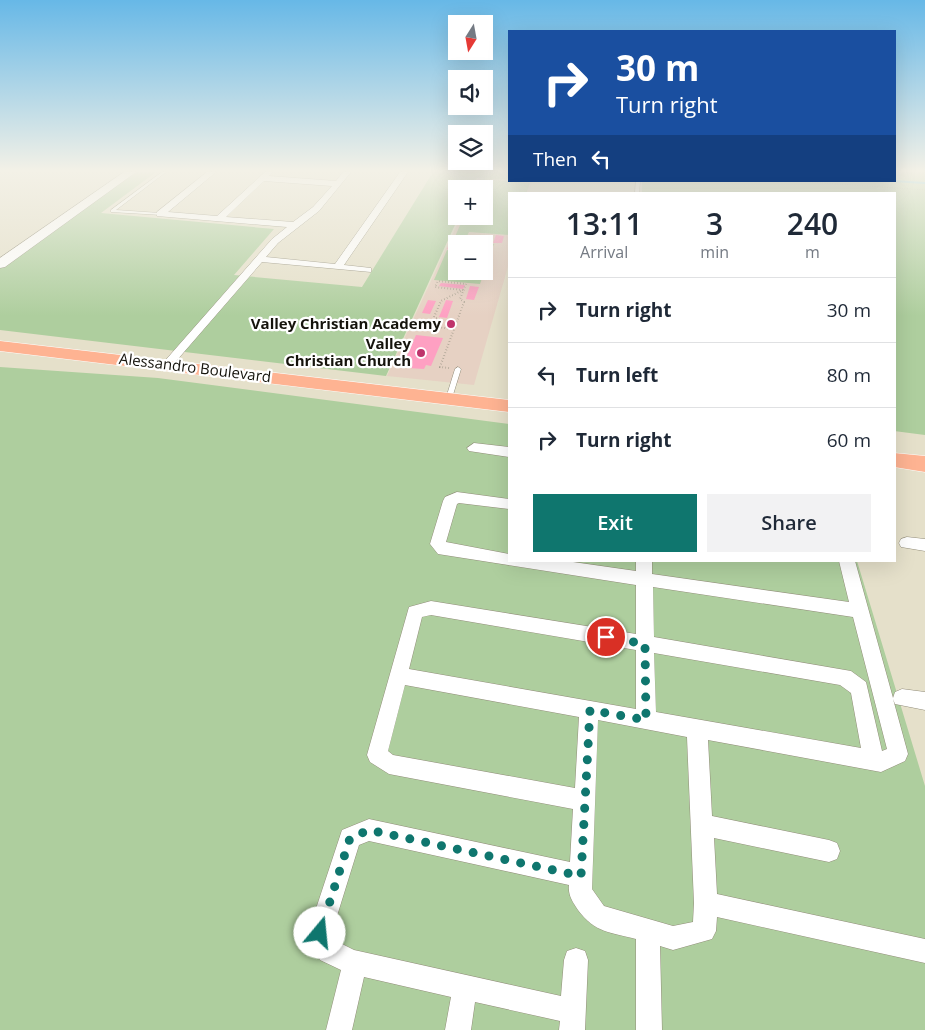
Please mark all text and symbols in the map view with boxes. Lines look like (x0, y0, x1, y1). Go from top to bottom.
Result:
north arrow (448, 15, 492, 60)
map controls (448, 15, 493, 280)
text: 30 m (616, 44, 699, 91)
icon: right (533, 50, 598, 115)
button: sound (448, 70, 493, 115)
text: Turn right (616, 89, 718, 119)
button: layers (448, 125, 493, 170)
icon: left (587, 145, 615, 173)
text: Then (533, 146, 577, 172)
button: + (448, 180, 493, 225)
text: 13:11 (566, 203, 643, 244)
text: 3 (706, 203, 723, 244)
text: 240 (787, 203, 838, 244)
button: − (448, 235, 493, 280)
text: Arrival (580, 241, 628, 263)
text: min (700, 241, 729, 263)
text: m (805, 241, 820, 263)
icon: right (533, 296, 561, 324)
text: Turn right (576, 297, 671, 323)
text: 30 m (827, 297, 871, 323)
place label: Valley Christian Academy (251, 313, 441, 333)
marker: Valley Christian Academy (445, 318, 457, 330)
place label: Valley Christian Church (285, 333, 411, 370)
marker: Valley Christian Church (415, 347, 427, 359)
street label: Alessandro Boulevard (118, 348, 272, 386)
icon: left (533, 361, 561, 389)
text: Turn left (576, 362, 658, 388)
text: 80 m (827, 362, 871, 388)
icon: right (533, 426, 561, 454)
text: Turn right (576, 427, 671, 453)
text: 60 m (827, 427, 871, 453)
button: Exit (533, 494, 697, 552)
button: Share (707, 494, 871, 552)
pin (585, 616, 627, 658)
icon: arrive (592, 623, 620, 651)
position arrow (293, 906, 345, 958)

